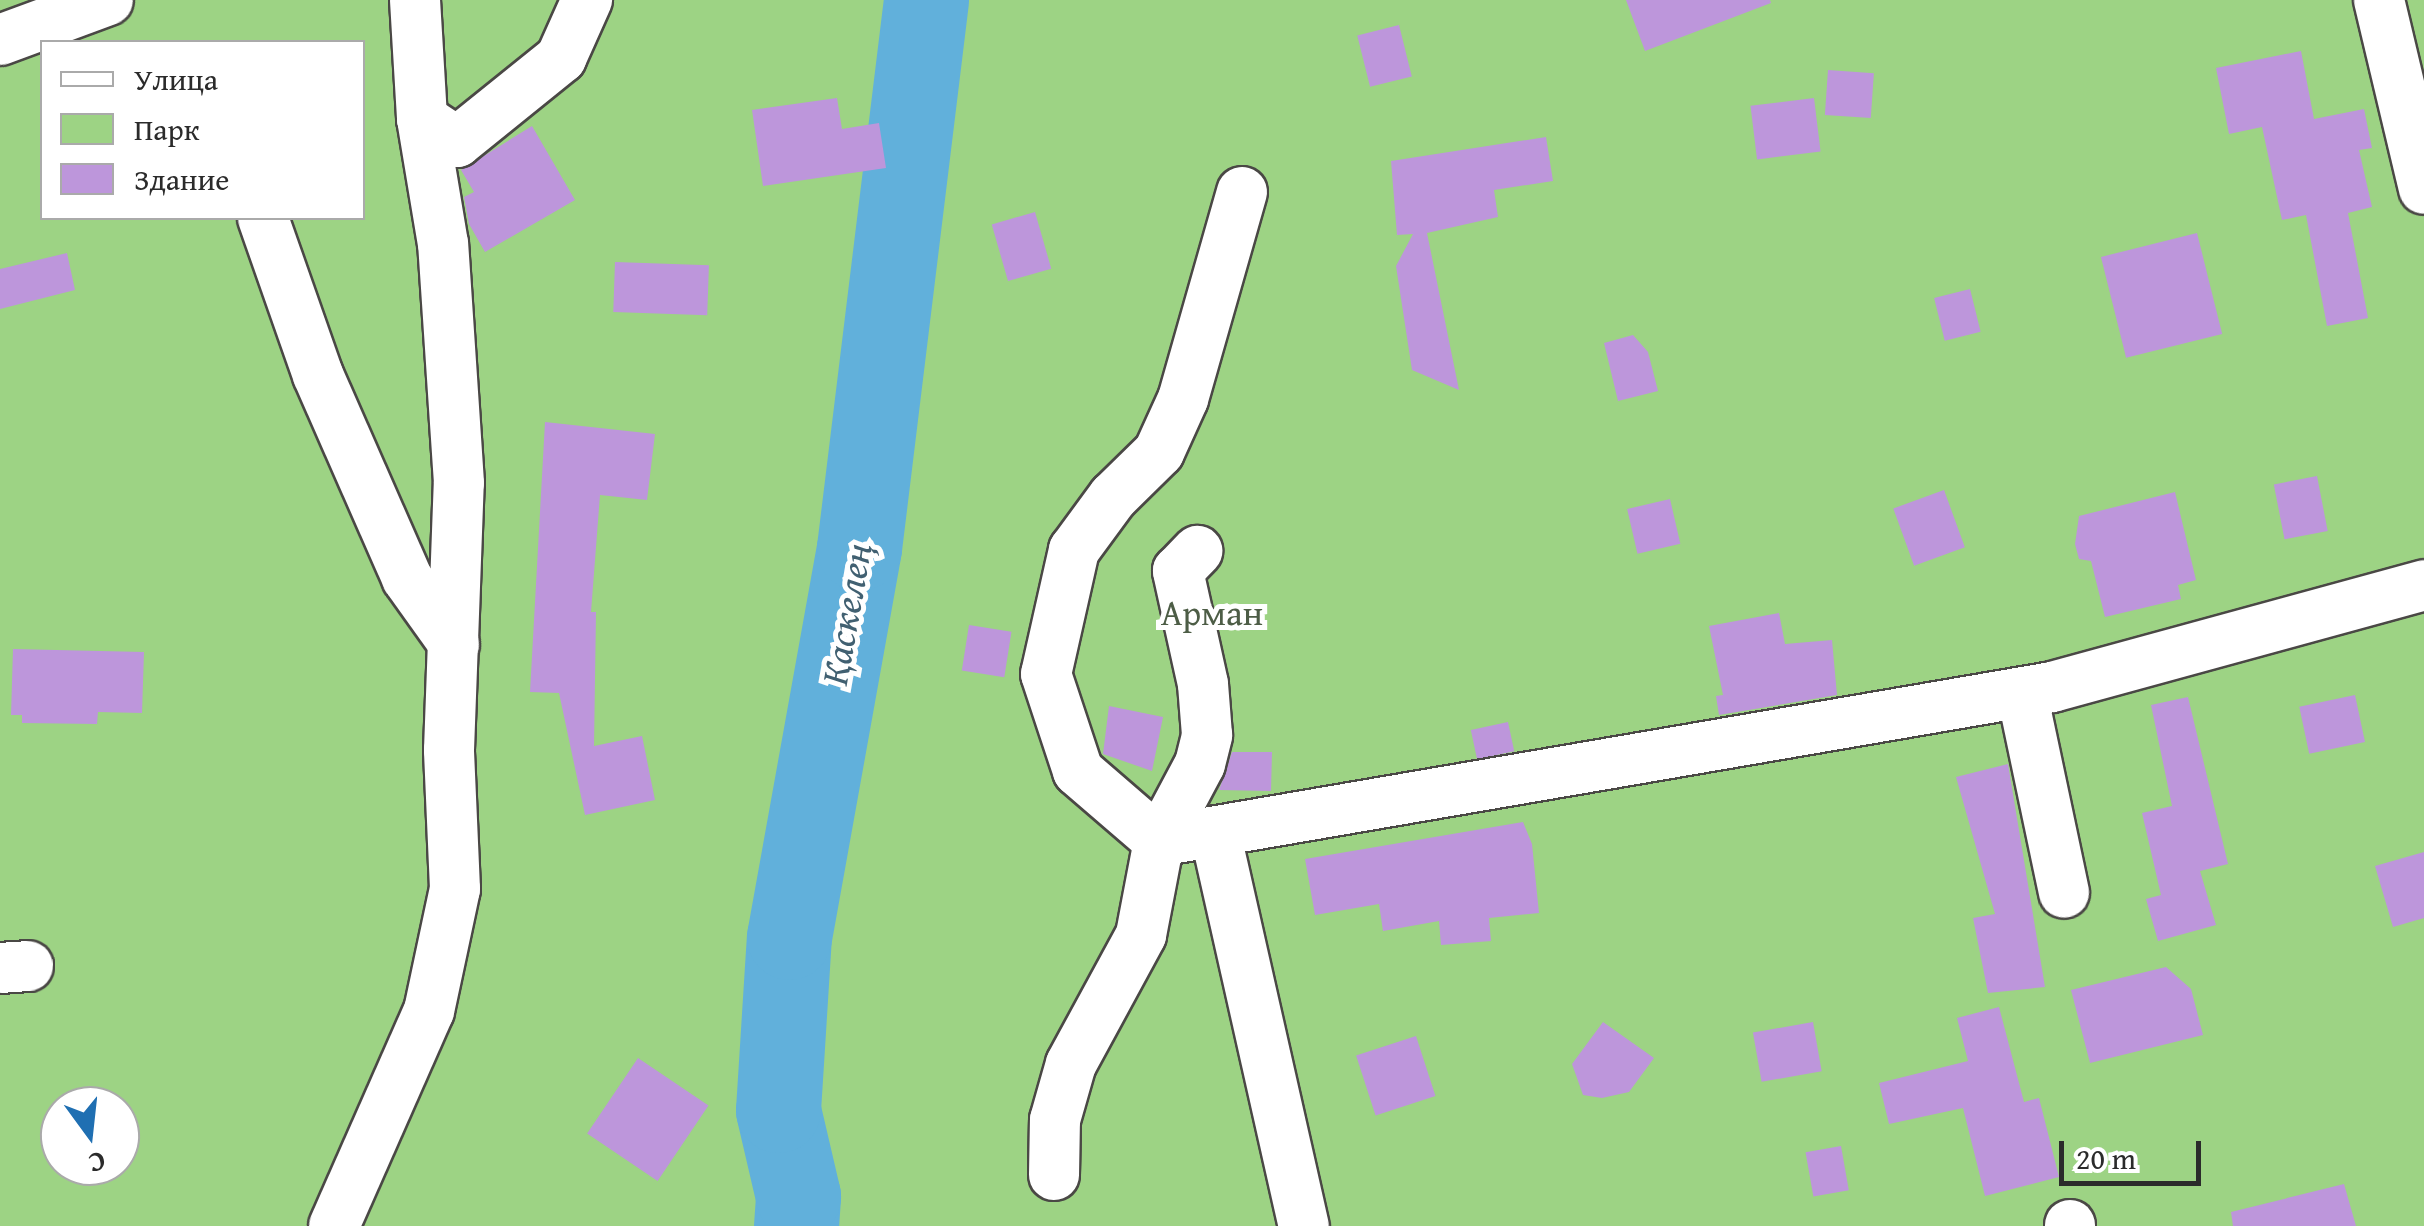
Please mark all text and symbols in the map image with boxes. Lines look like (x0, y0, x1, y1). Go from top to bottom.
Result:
legend (40, 40, 365, 220)
text: Улица (134, 57, 218, 101)
text: Парк (134, 107, 200, 151)
text: Здание (134, 157, 229, 201)
water label: Қаскелең (811, 540, 881, 688)
park label: Арман (1161, 592, 1263, 634)
north arrow (40, 1086, 140, 1186)
scale bar (2064, 1121, 2206, 1183)
text: 20 m (2076, 1136, 2136, 1180)
text: С (84, 1142, 110, 1185)

